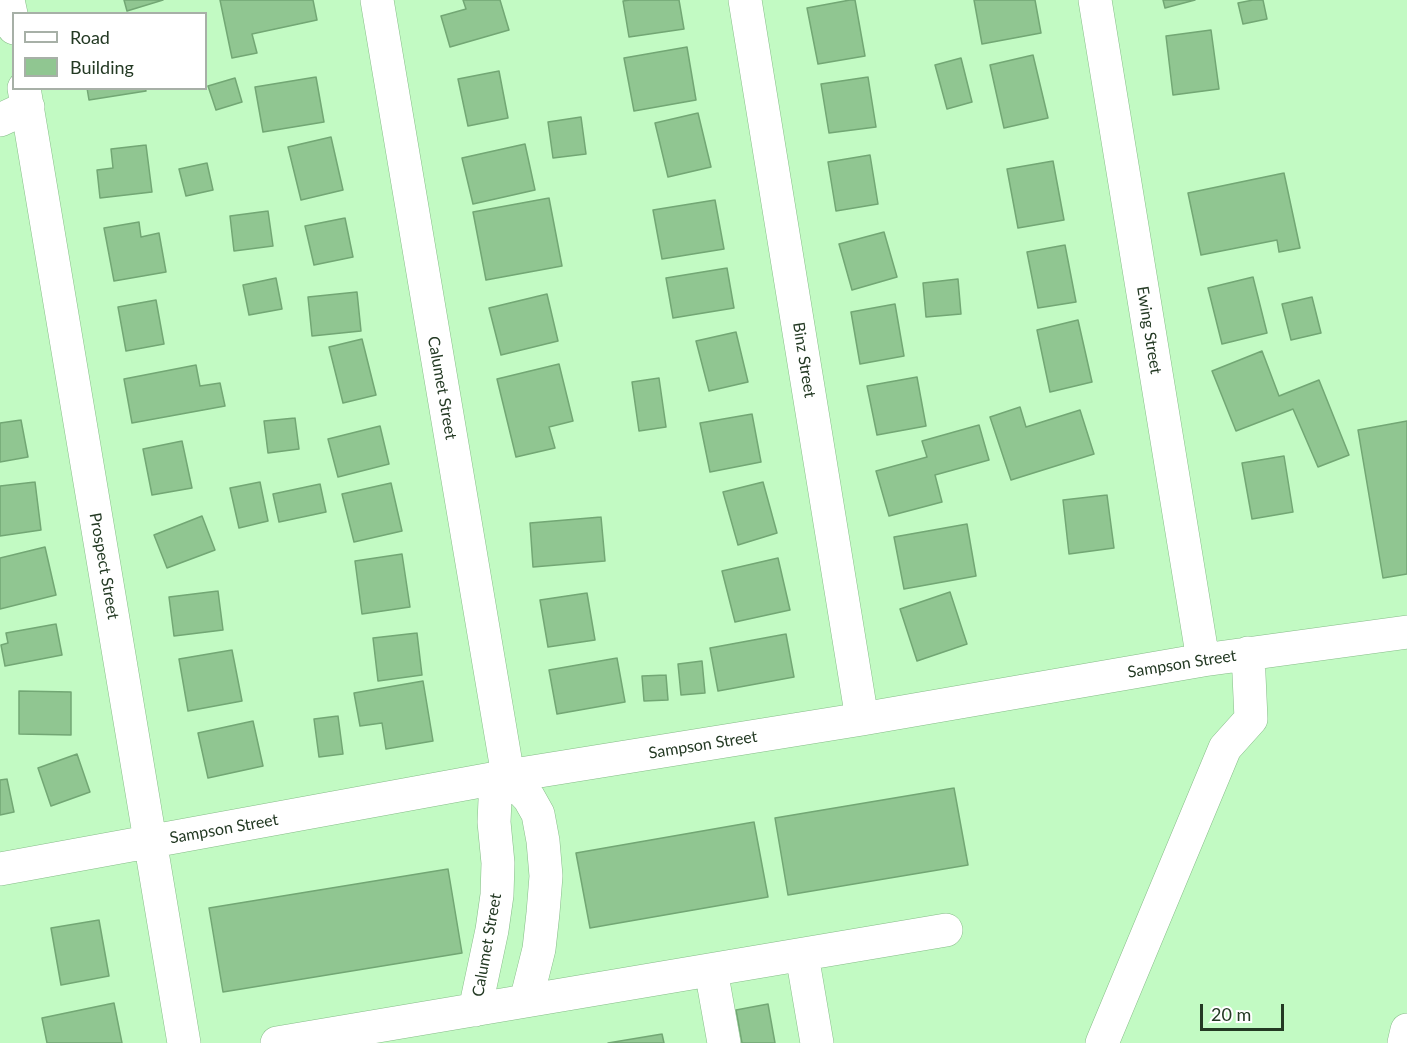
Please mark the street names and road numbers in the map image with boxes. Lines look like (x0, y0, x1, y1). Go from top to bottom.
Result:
street label: Ewing Street (1133, 285, 1165, 375)
street label: Binz Street (789, 321, 819, 399)
street label: Calumet Street (423, 335, 461, 441)
street label: Prospect Street (85, 511, 123, 621)
street label: Sampson Street (1126, 646, 1238, 682)
street label: Sampson Street (647, 727, 759, 763)
street label: Sampson Street (168, 810, 280, 848)
street label: Calumet Street (468, 892, 506, 998)

